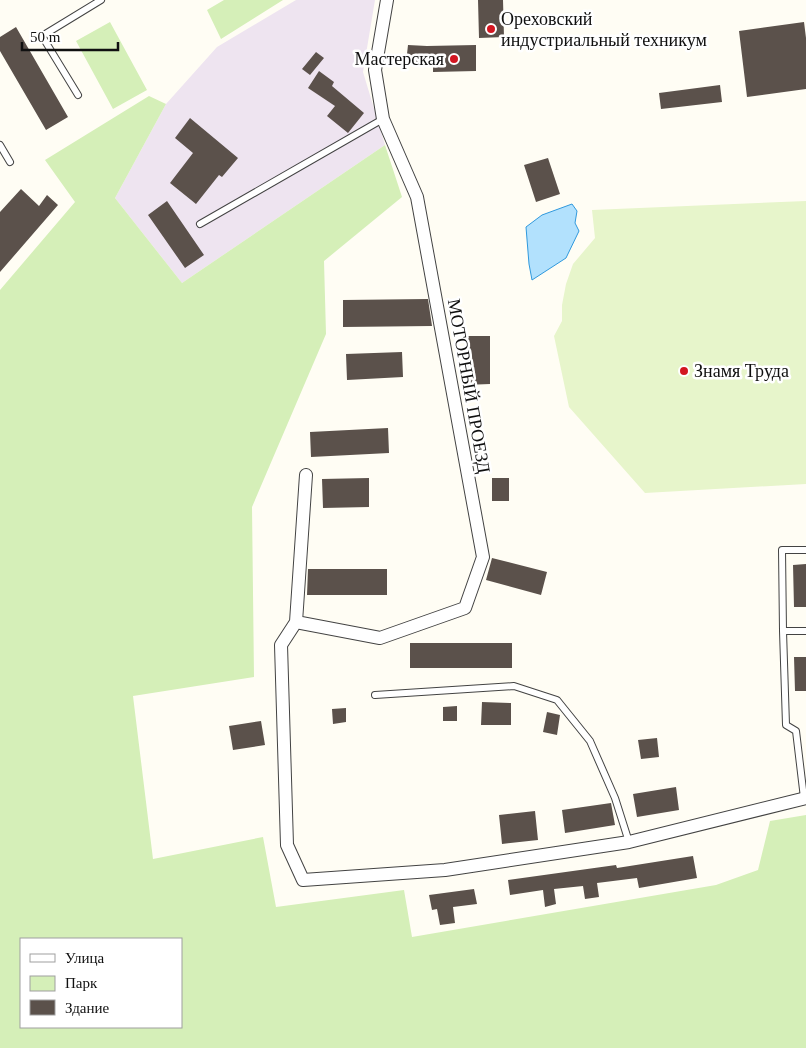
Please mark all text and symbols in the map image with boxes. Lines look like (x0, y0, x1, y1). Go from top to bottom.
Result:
place label: Ореховский индустриальный техникум (501, 9, 707, 50)
scale bar (22, 20, 119, 52)
marker: Ореховский индустриальный техникум (485, 23, 497, 35)
text: 50 m (30, 29, 61, 45)
place label: Мастерская (354, 49, 444, 69)
marker: Мастерская (448, 53, 460, 65)
street label: МОТОРНЫЙ ПРОЕЗД (444, 297, 494, 475)
place label: Знамя Труда (694, 361, 789, 381)
marker: Знамя Труда (678, 365, 690, 377)
legend (20, 938, 182, 1028)
text: Улица (65, 950, 104, 966)
text: Парк (65, 975, 98, 991)
text: Здание (65, 1000, 109, 1016)

